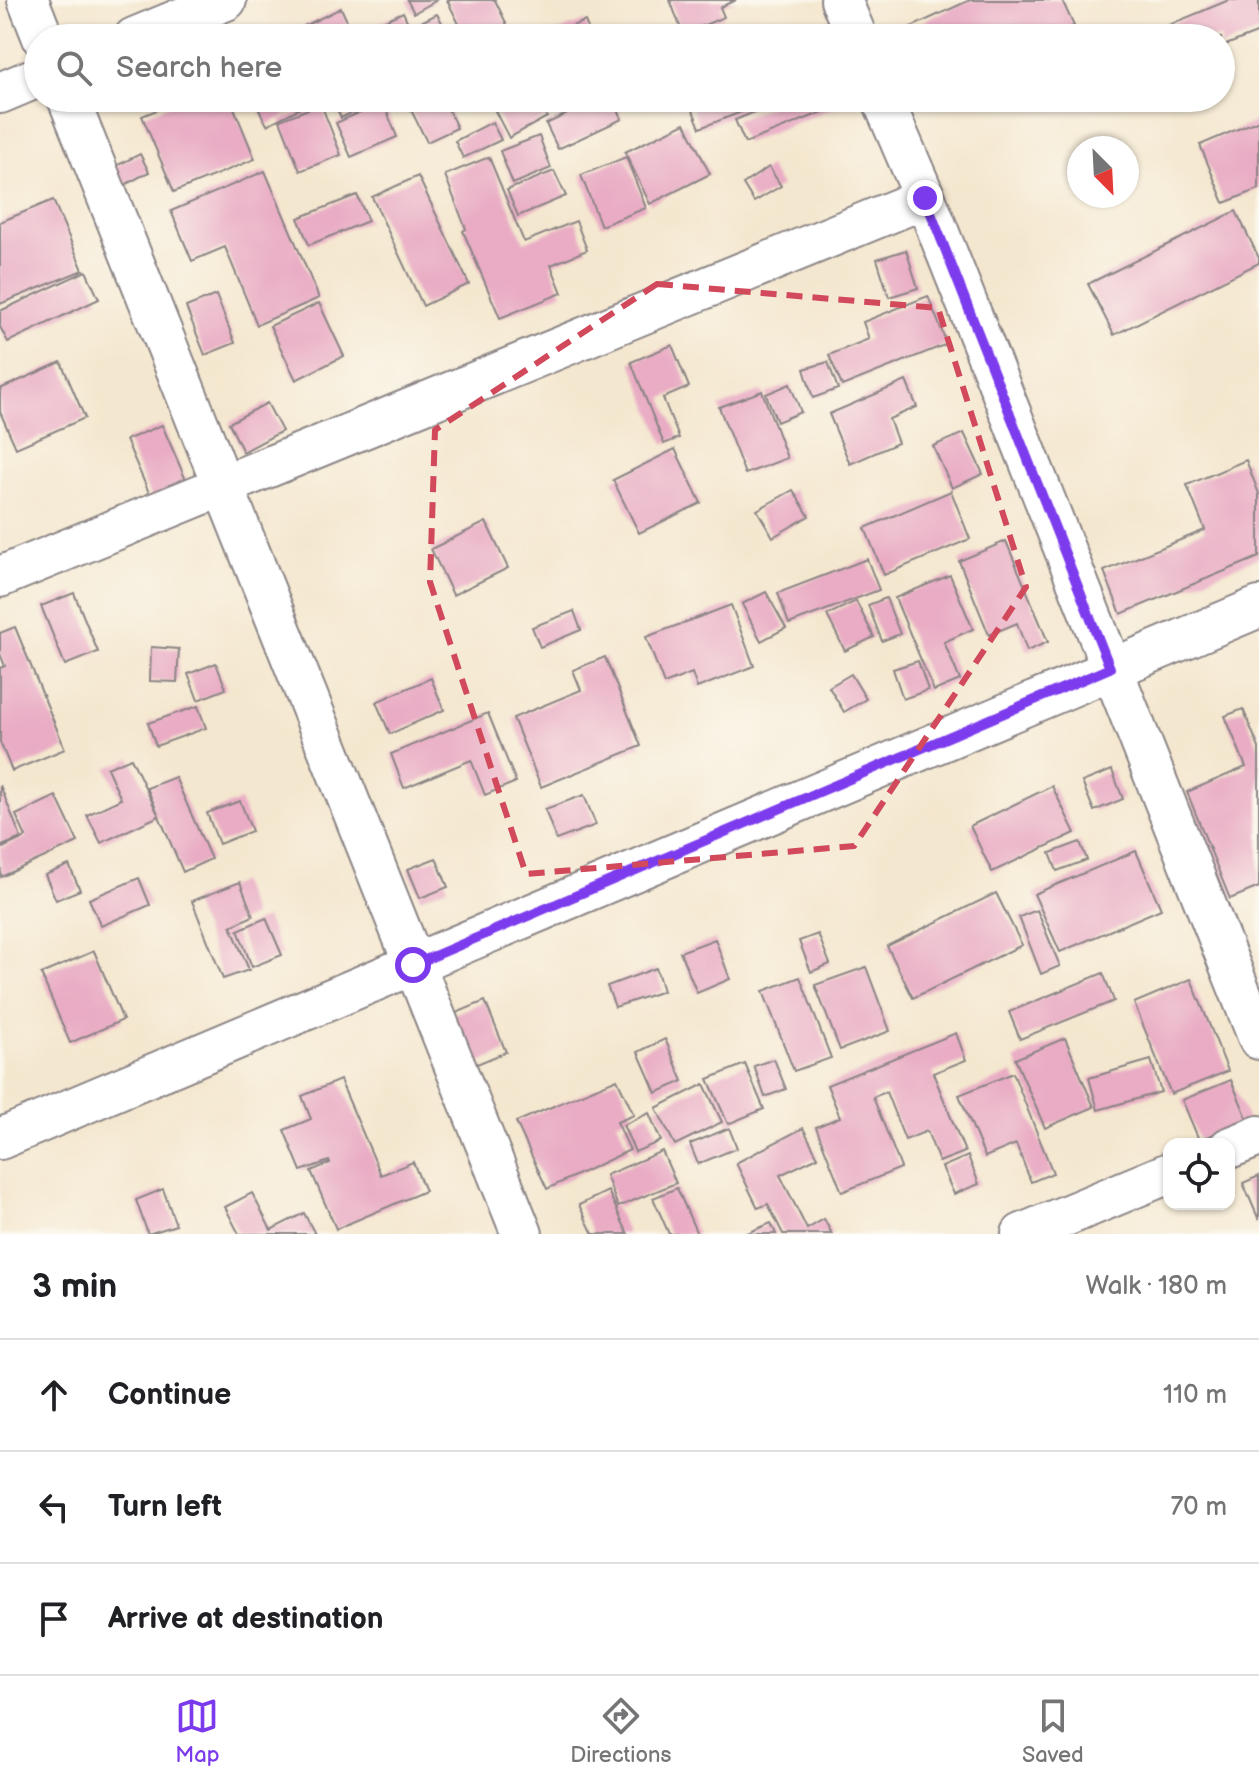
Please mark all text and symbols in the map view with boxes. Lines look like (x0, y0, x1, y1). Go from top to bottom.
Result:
search box (24, 24, 1235, 112)
icon: search (52, 46, 96, 90)
text: Search here (116, 50, 282, 86)
north arrow (1067, 136, 1139, 208)
route end (907, 180, 943, 216)
route start (395, 947, 431, 983)
map controls (1163, 1138, 1235, 1210)
button: locate (1163, 1138, 1235, 1210)
text: 3 min (32, 1266, 117, 1307)
text: Walk · 180 m (1086, 1271, 1227, 1302)
icon: ahead (32, 1373, 76, 1417)
text: Continue (108, 1377, 231, 1413)
text: 110 m (1163, 1380, 1227, 1411)
icon: left (32, 1485, 76, 1529)
text: Turn left (108, 1489, 222, 1525)
text: 70 m (1170, 1492, 1227, 1523)
icon: arrive (32, 1597, 76, 1641)
text: Arrive at destination (108, 1601, 384, 1637)
tab: Map (175, 1694, 220, 1769)
tab: Directions (570, 1694, 671, 1769)
tab: Saved (1022, 1694, 1084, 1769)

